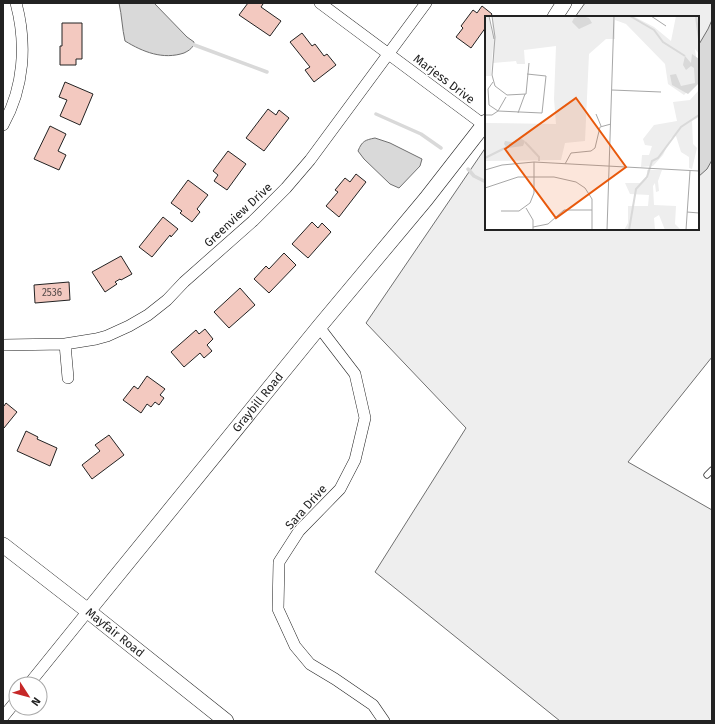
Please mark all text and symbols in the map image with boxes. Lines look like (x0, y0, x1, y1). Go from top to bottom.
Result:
inset map (485, 16, 699, 230)
street label: Marjess Drive (411, 52, 477, 106)
street label: Greenview Drive (201, 180, 275, 250)
house number: 2536 (42, 287, 62, 299)
street label: Graybill Road (229, 370, 286, 435)
street label: Sara Drive (282, 482, 330, 532)
street label: Mayfair Road (83, 605, 147, 660)
north arrow (8, 676, 48, 716)
text: N (28, 695, 43, 708)

